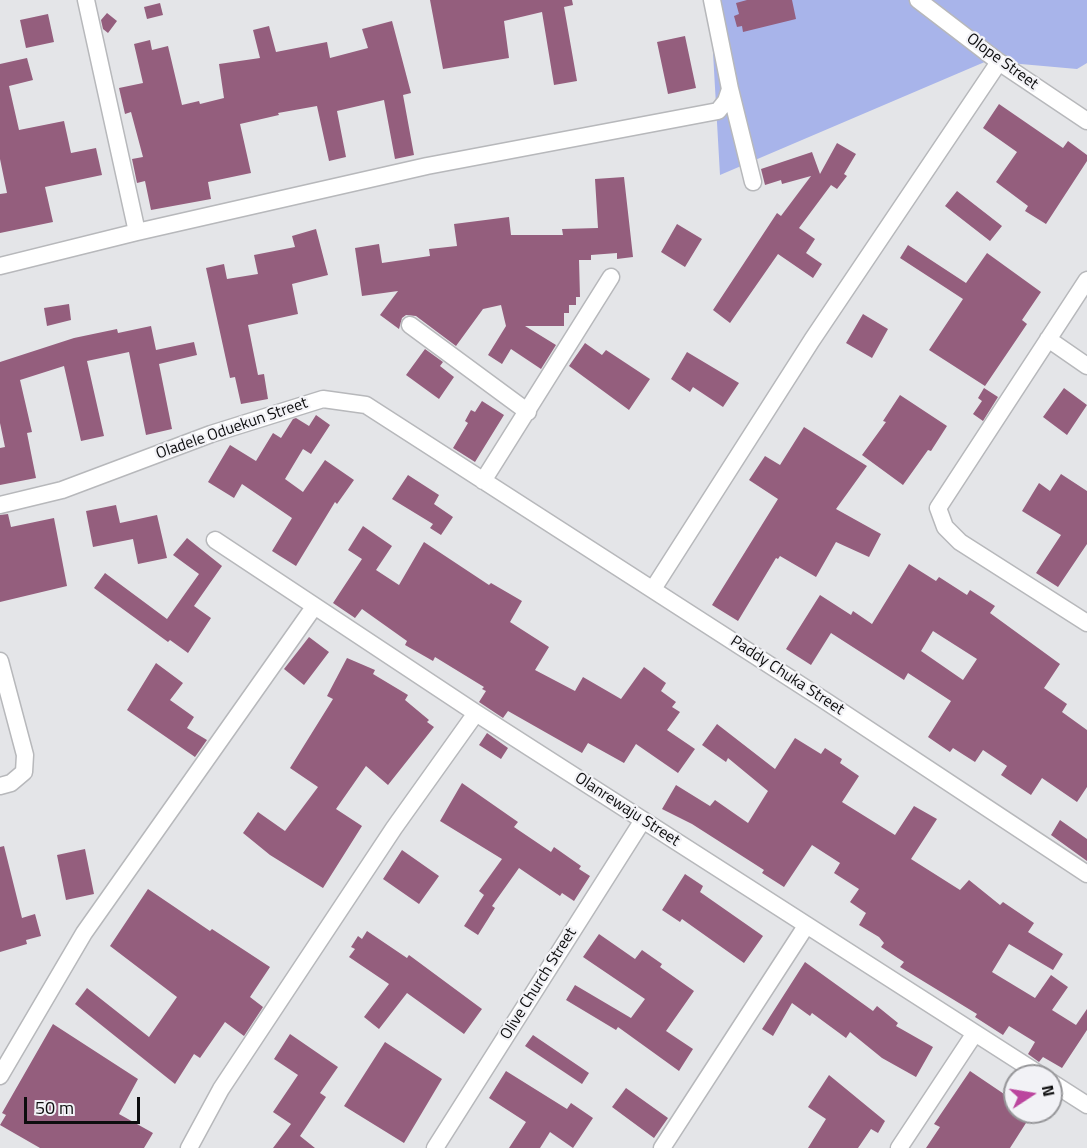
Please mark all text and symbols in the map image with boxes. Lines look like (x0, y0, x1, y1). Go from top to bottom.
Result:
street label: Olope Street (962, 30, 1042, 94)
street label: Oladele Oduekun Street (154, 394, 310, 464)
street label: Paddy Chuka Street (727, 632, 847, 720)
street label: Olanrewaju Street (571, 769, 683, 851)
street label: Olive Church Street (497, 924, 581, 1044)
north arrow (1003, 1064, 1063, 1124)
text: N (1036, 1083, 1062, 1099)
scale bar (27, 1085, 142, 1123)
text: 50 m (35, 1094, 74, 1121)

